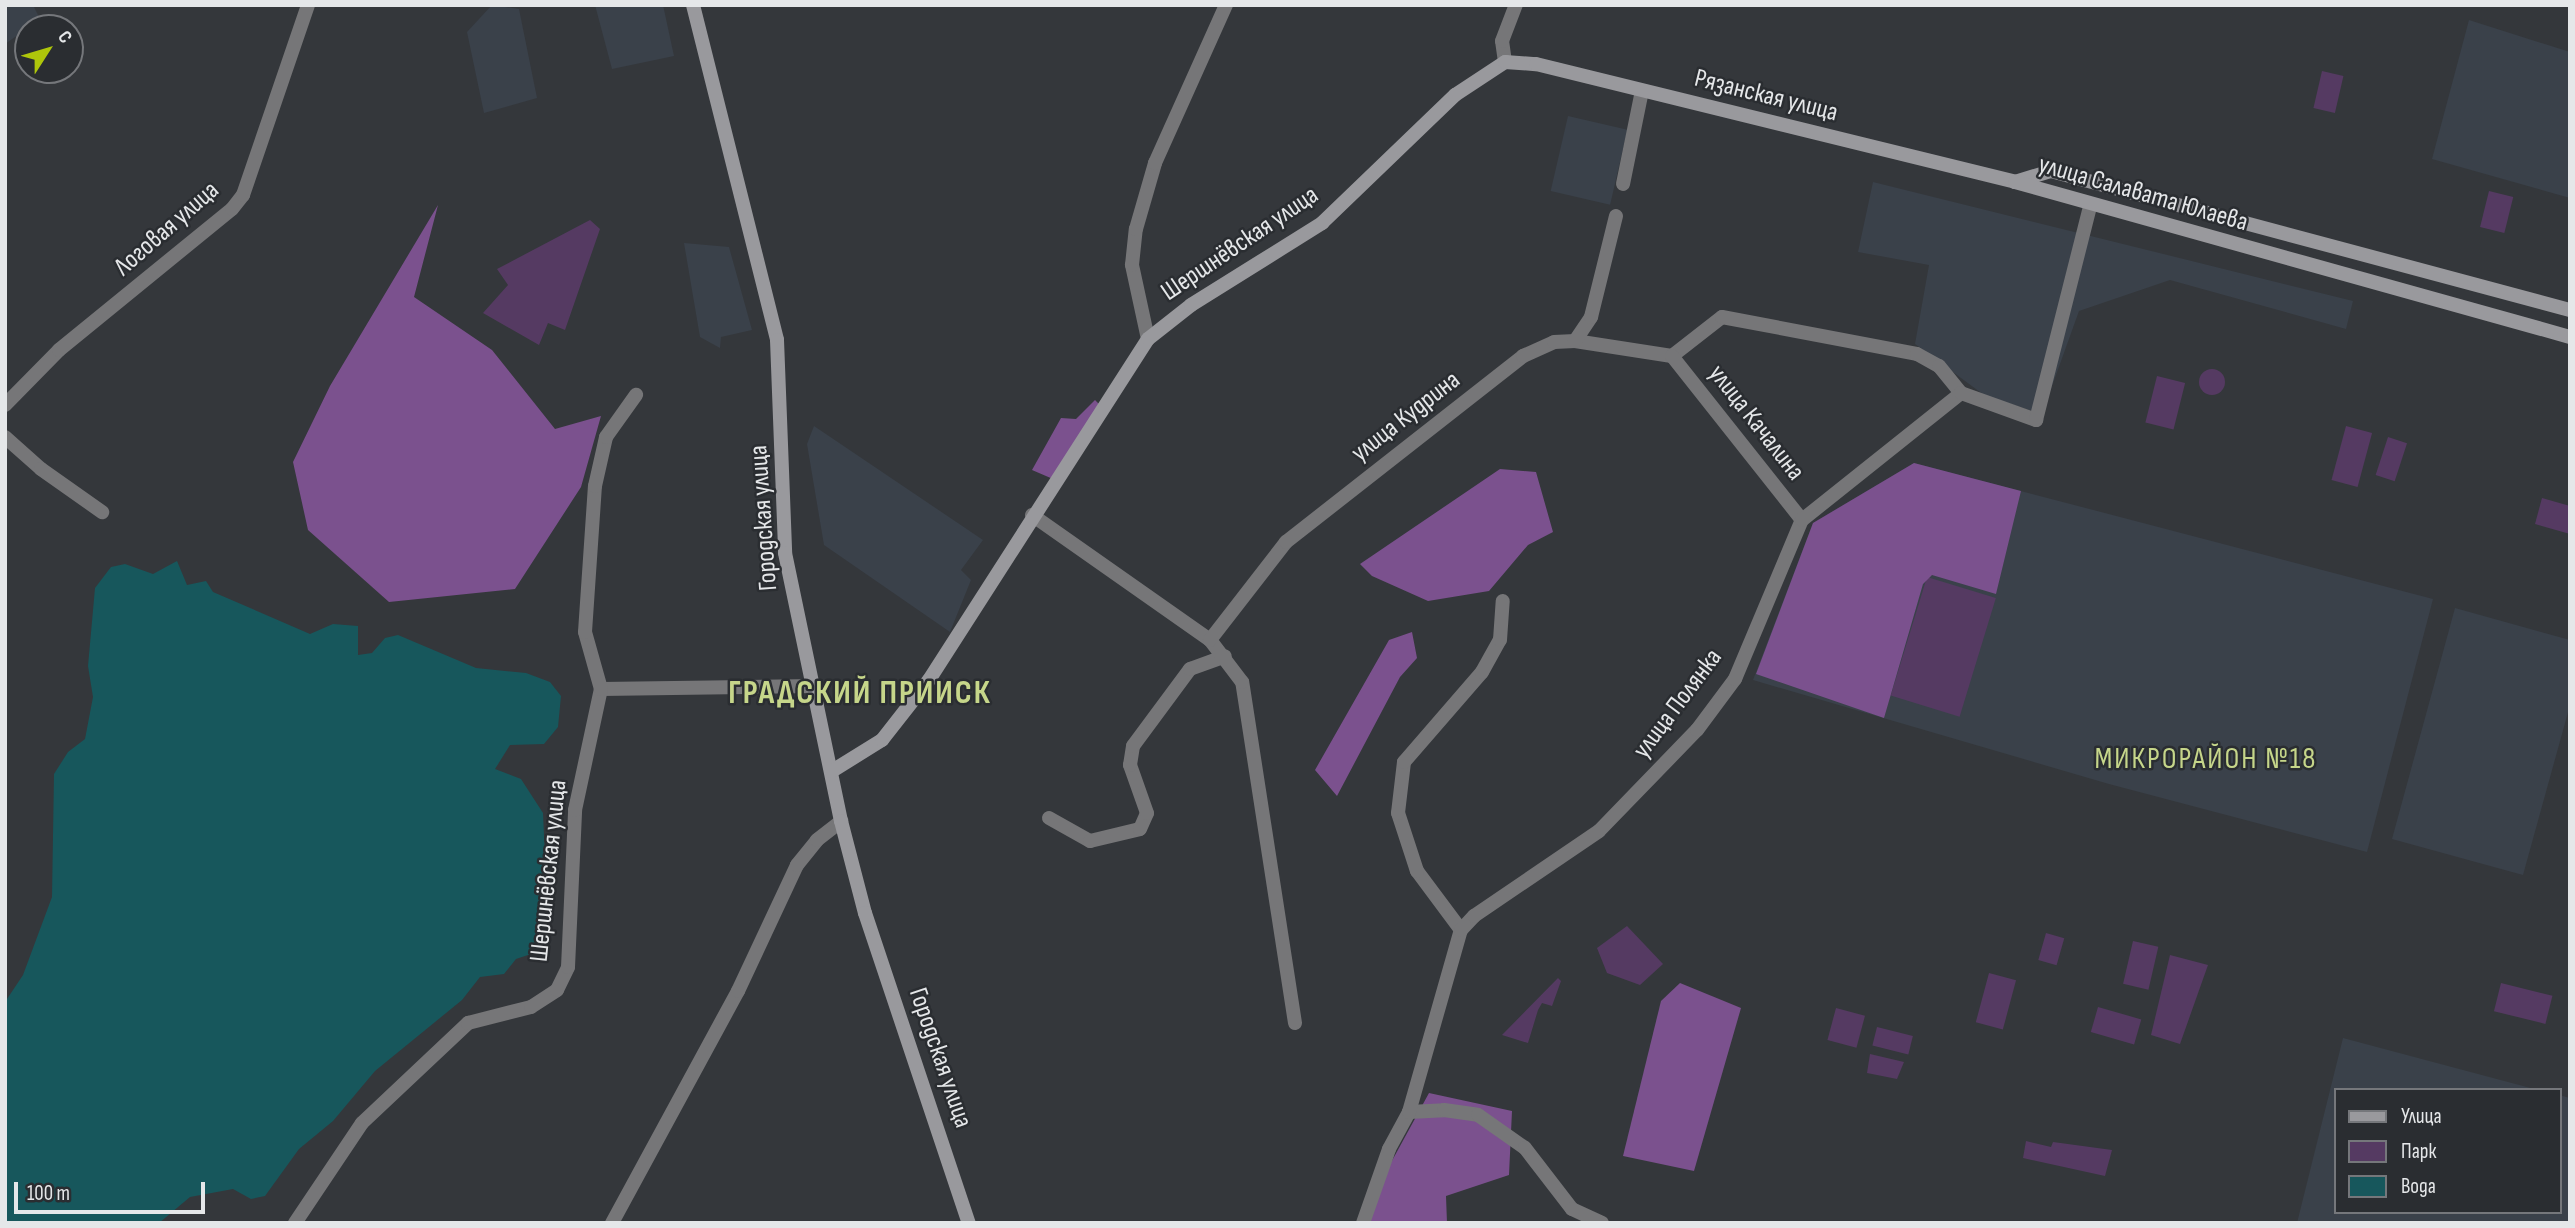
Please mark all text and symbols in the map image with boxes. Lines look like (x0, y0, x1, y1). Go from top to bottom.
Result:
north arrow (14, 14, 84, 84)
text: С (52, 26, 77, 48)
street label: Рязанская улица (1691, 63, 1841, 129)
street label: улица Салавата Юлаева (2035, 149, 2251, 239)
street label: Логовая улица (108, 175, 226, 283)
street label: Шершнёвская улица (1156, 180, 1324, 308)
street label: улица Качалина (1701, 359, 1811, 487)
street label: улица Кудрина (1345, 365, 1467, 469)
street label: Городская улица (743, 444, 785, 592)
street label: улица Полянка (1627, 643, 1729, 765)
district label: ГРАДСКИЙ ПРИИСК (730, 674, 990, 714)
district label: МИКРОРАЙОН №18 (2096, 741, 2316, 777)
street label: Шершнёвская улица (524, 778, 574, 964)
street label: Городская улица (901, 984, 979, 1132)
legend (2334, 1088, 2561, 1214)
text: Улица (2401, 1104, 2442, 1129)
text: Парк (2401, 1139, 2436, 1164)
scale bar (18, 1168, 208, 1212)
text: Вода (2401, 1174, 2436, 1199)
text: 100 m (27, 1181, 70, 1206)

